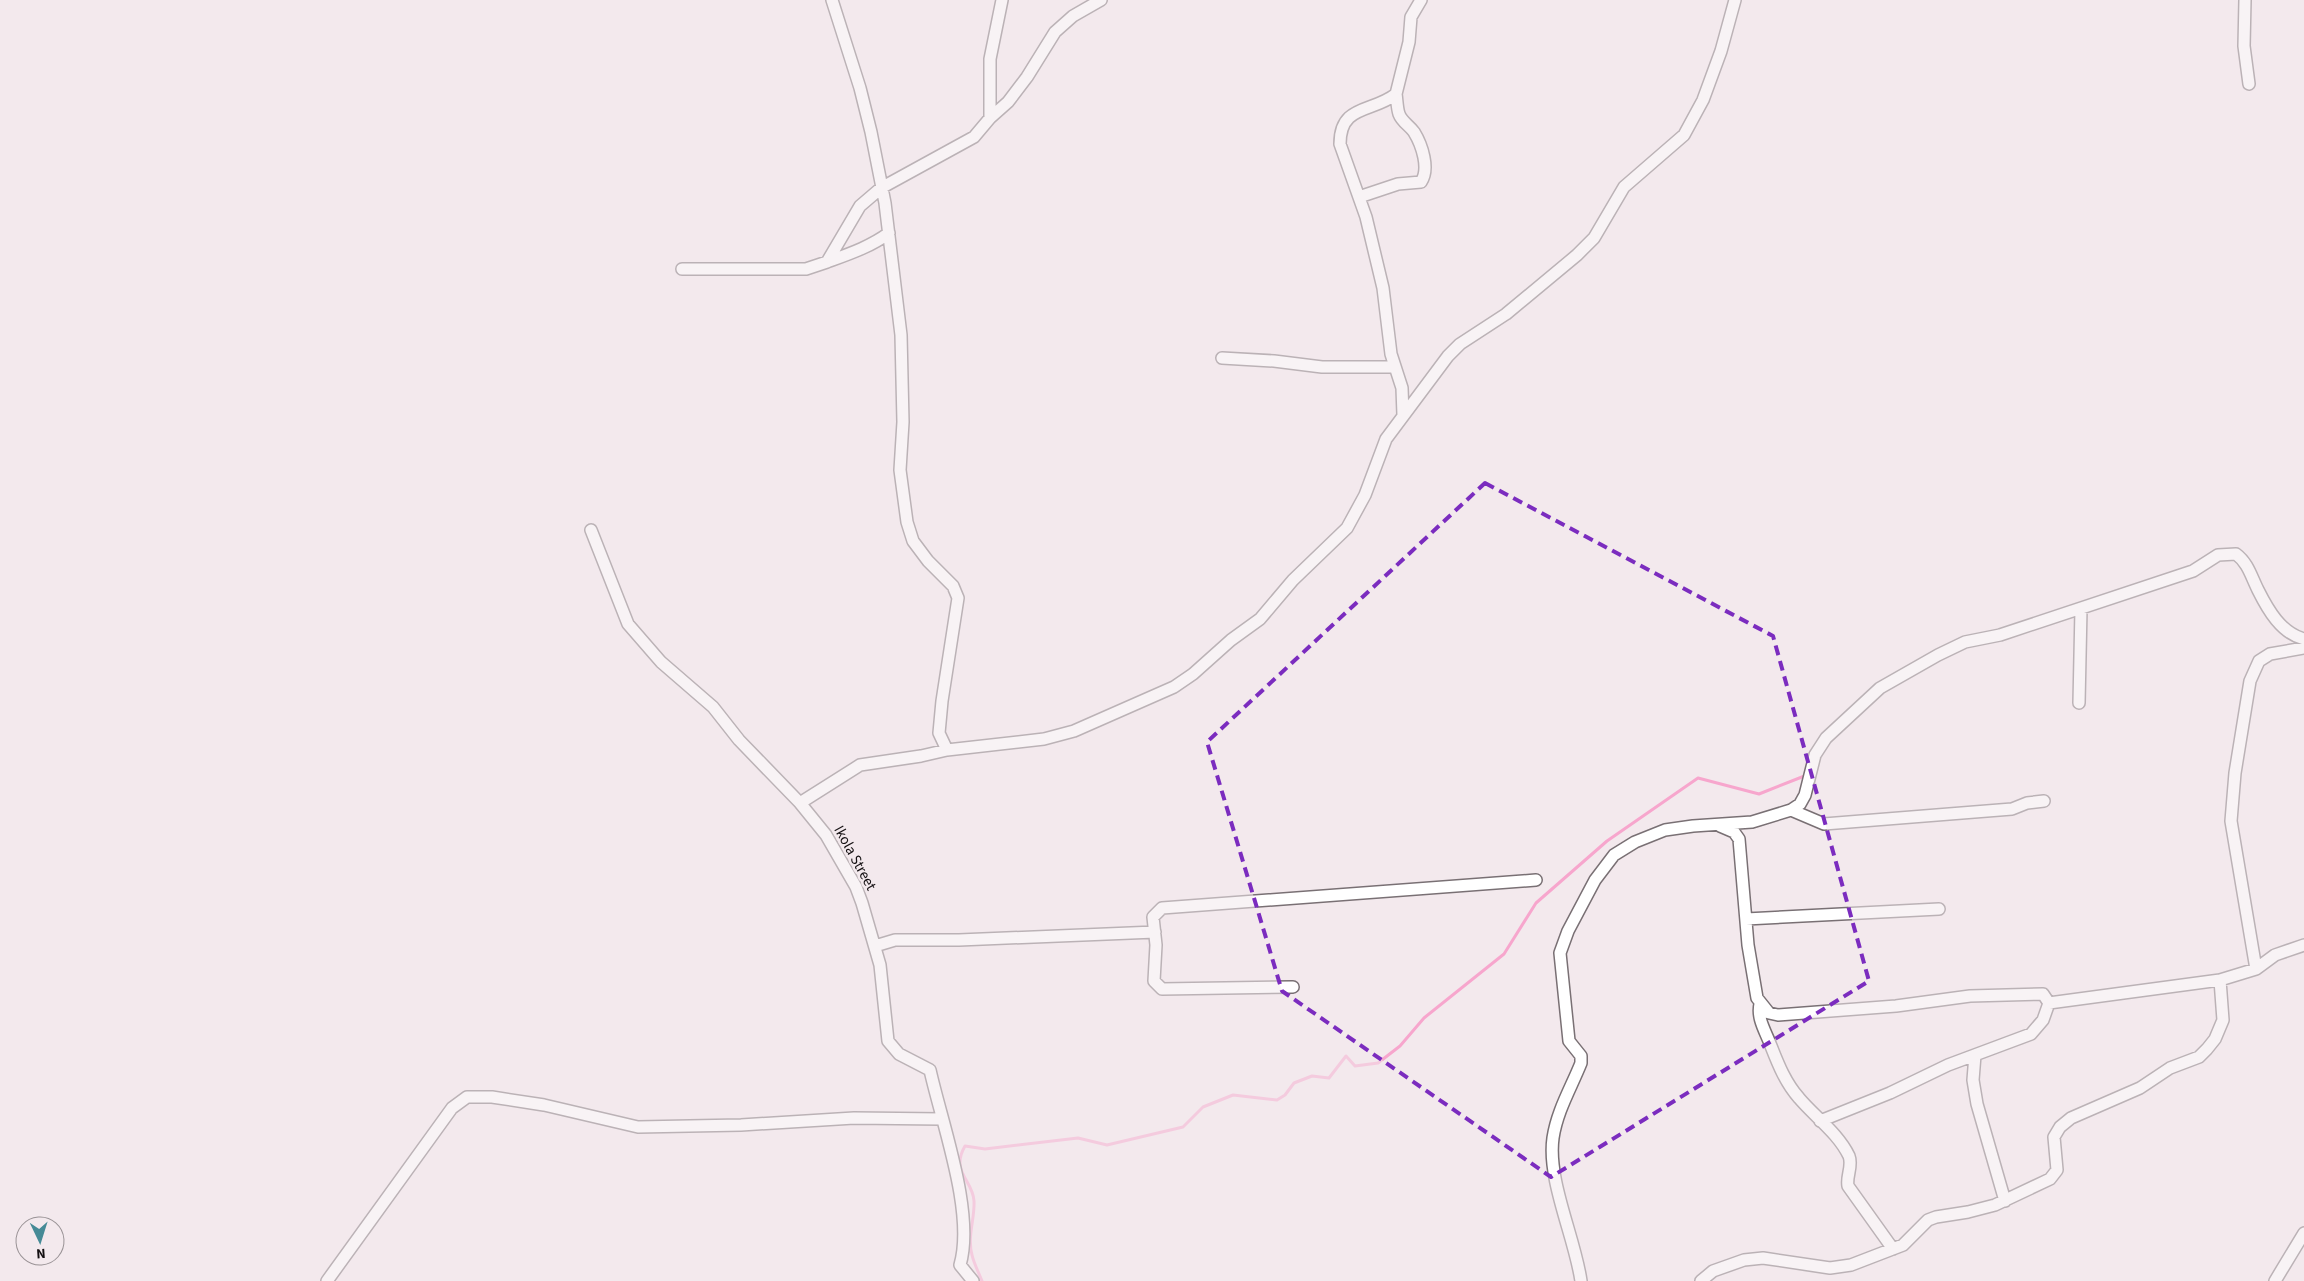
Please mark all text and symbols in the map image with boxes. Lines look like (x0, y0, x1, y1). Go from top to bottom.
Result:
street label: Ikola Street (829, 822, 881, 894)
north arrow (15, 1216, 65, 1266)
text: N (35, 1243, 46, 1263)

